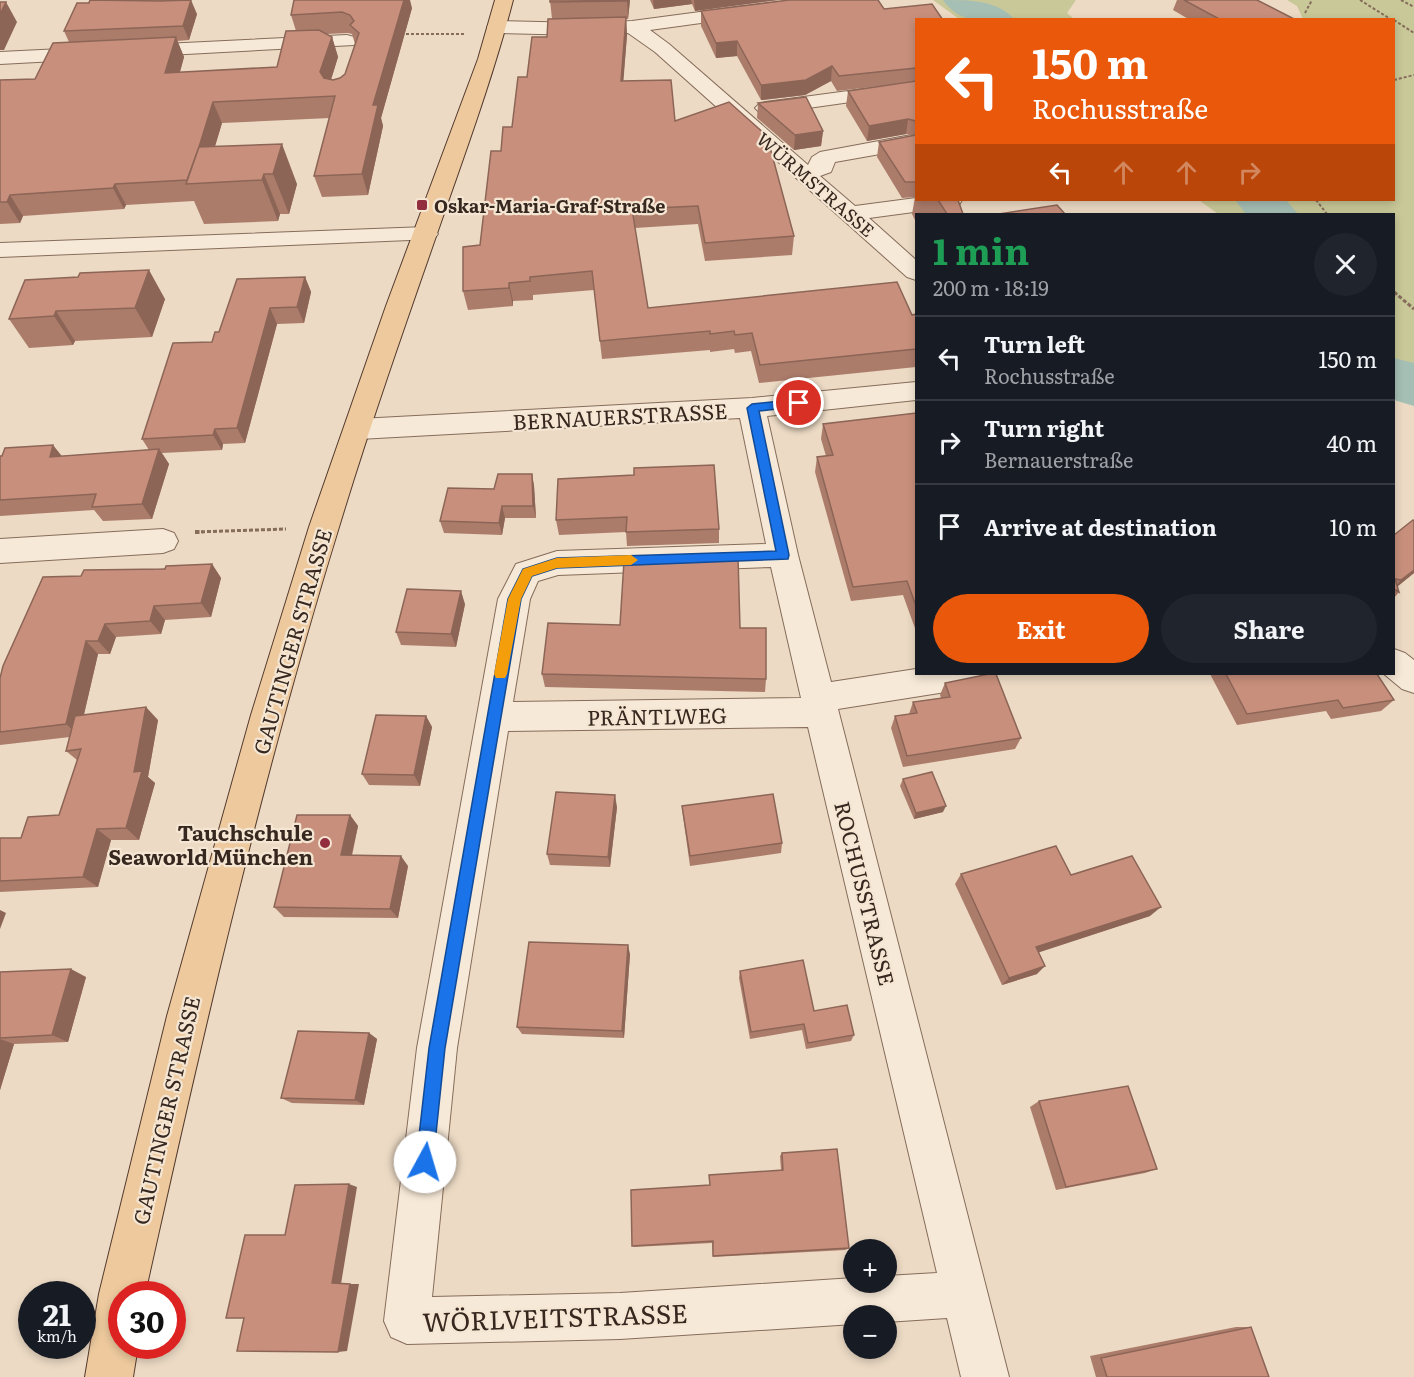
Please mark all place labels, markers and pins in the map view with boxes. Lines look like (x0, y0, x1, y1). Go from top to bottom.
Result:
place label: Oskar-Maria-Graf-Straße (434, 192, 665, 219)
marker: Oskar-Maria-Graf-Straße (415, 198, 429, 212)
pin (773, 377, 824, 428)
place label: Tauchschule Seaworld München (108, 816, 313, 871)
marker: Tauchschule Seaworld München (318, 836, 332, 850)

